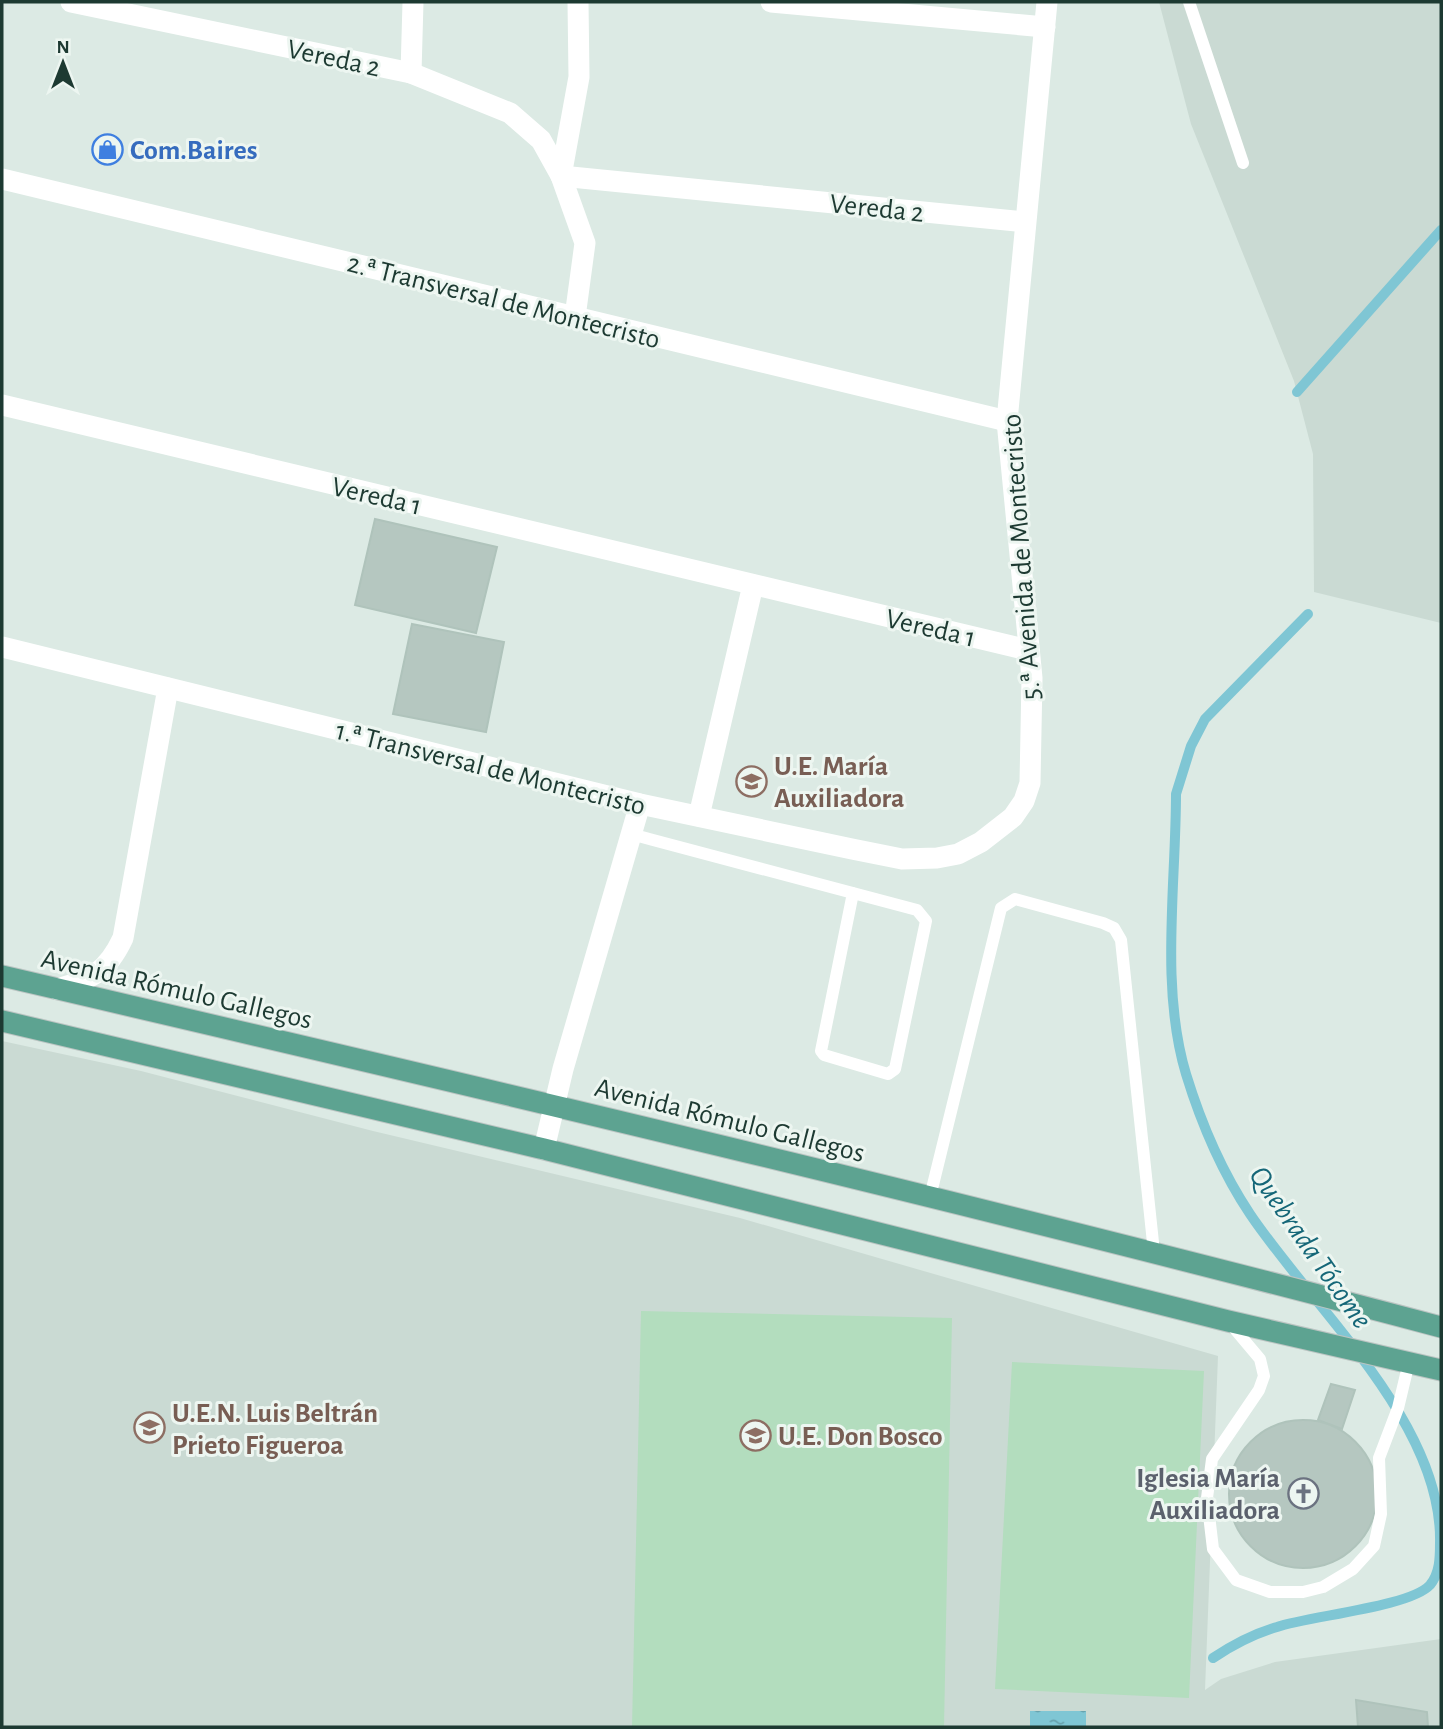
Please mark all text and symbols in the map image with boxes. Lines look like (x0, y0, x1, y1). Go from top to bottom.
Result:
north arrow (28, 28, 98, 98)
street label: Vereda 2 (285, 35, 383, 82)
text: N (56, 38, 70, 57)
shop icon: Com.Baires (90, 132, 124, 166)
place label: Com.Baires (130, 137, 257, 165)
street label: Vereda 2 (828, 190, 925, 228)
street label: 2.ª Transversal de Montecristo (344, 250, 663, 354)
street label: 5.ª Avenida de Montecristo (998, 413, 1046, 701)
street label: Vereda 1 (329, 473, 424, 521)
street label: Vereda 1 (883, 605, 978, 653)
street label: 1.ª Transversal de Montecristo (333, 717, 648, 821)
place label: U.E. María Auxiliadora (774, 753, 905, 813)
school or university icon: U.E. María Auxiliadora (734, 764, 768, 798)
street label: Avenida Rómulo Gallegos (38, 945, 315, 1035)
street label: Avenida Rómulo Gallegos (592, 1074, 867, 1168)
water label: Quebrada Tócome (1243, 1161, 1377, 1334)
place label: U.E.N. Luis Beltrán Prieto Figueroa (172, 1400, 378, 1460)
school or university icon: U.E.N. Luis Beltrán Prieto Figueroa (132, 1411, 166, 1445)
school or university icon: U.E. Don Bosco (738, 1418, 772, 1452)
place label: U.E. Don Bosco (778, 1423, 943, 1451)
place label: Iglesia María Auxiliadora (1136, 1465, 1280, 1525)
church icon: Iglesia María Auxiliadora (1286, 1476, 1320, 1510)

